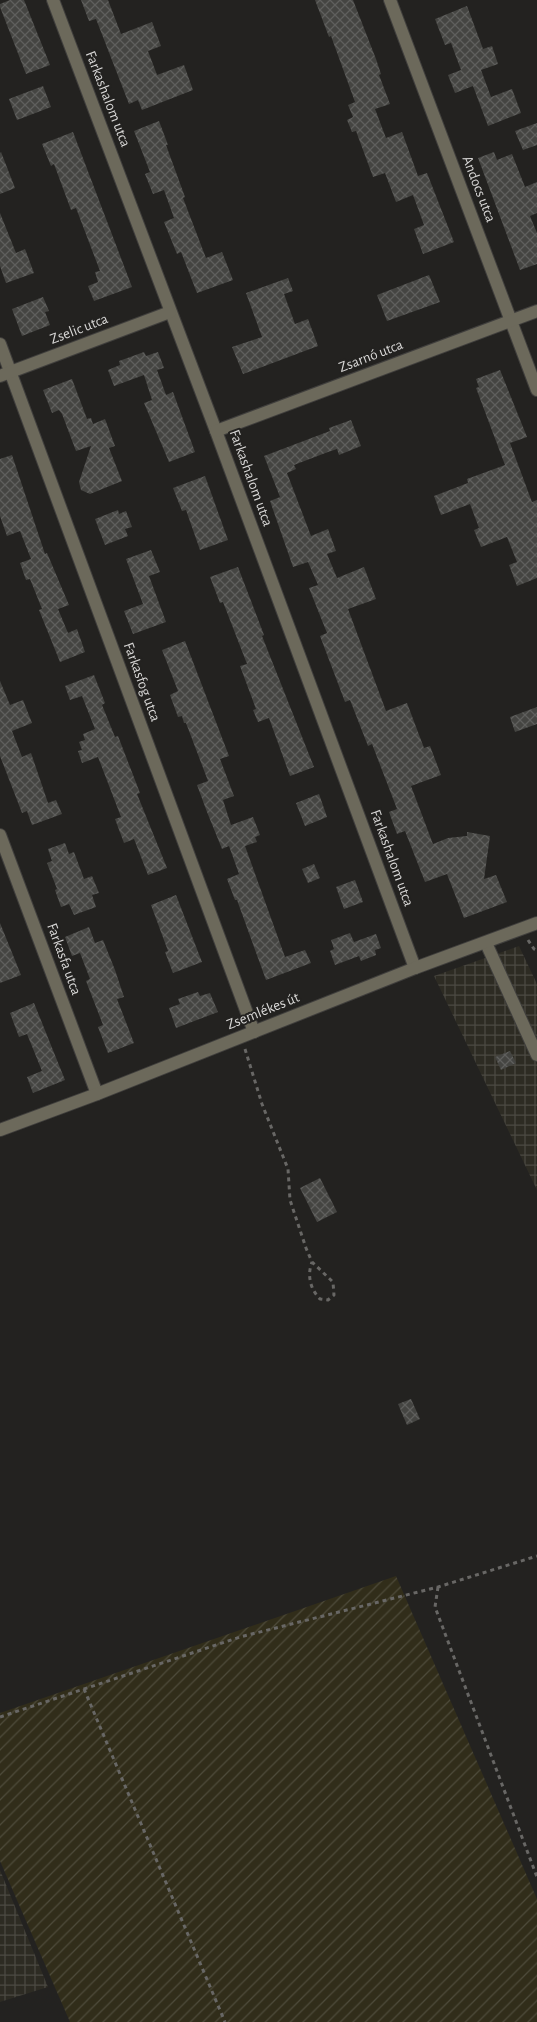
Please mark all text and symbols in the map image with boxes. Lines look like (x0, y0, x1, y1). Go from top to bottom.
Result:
street label: Farkashalom utca (83, 49, 133, 149)
street label: Andocs utca (459, 154, 499, 224)
street label: Zselic utca (48, 311, 110, 347)
street label: Zsarnó utca (337, 337, 405, 375)
street label: Farkashalom utca (227, 428, 275, 528)
street label: Farkasfog utca (121, 640, 163, 724)
street label: Farkashalom utca (368, 808, 416, 908)
street label: Farkasfa utca (44, 921, 84, 997)
street label: Zsemlékes út (225, 990, 302, 1032)

